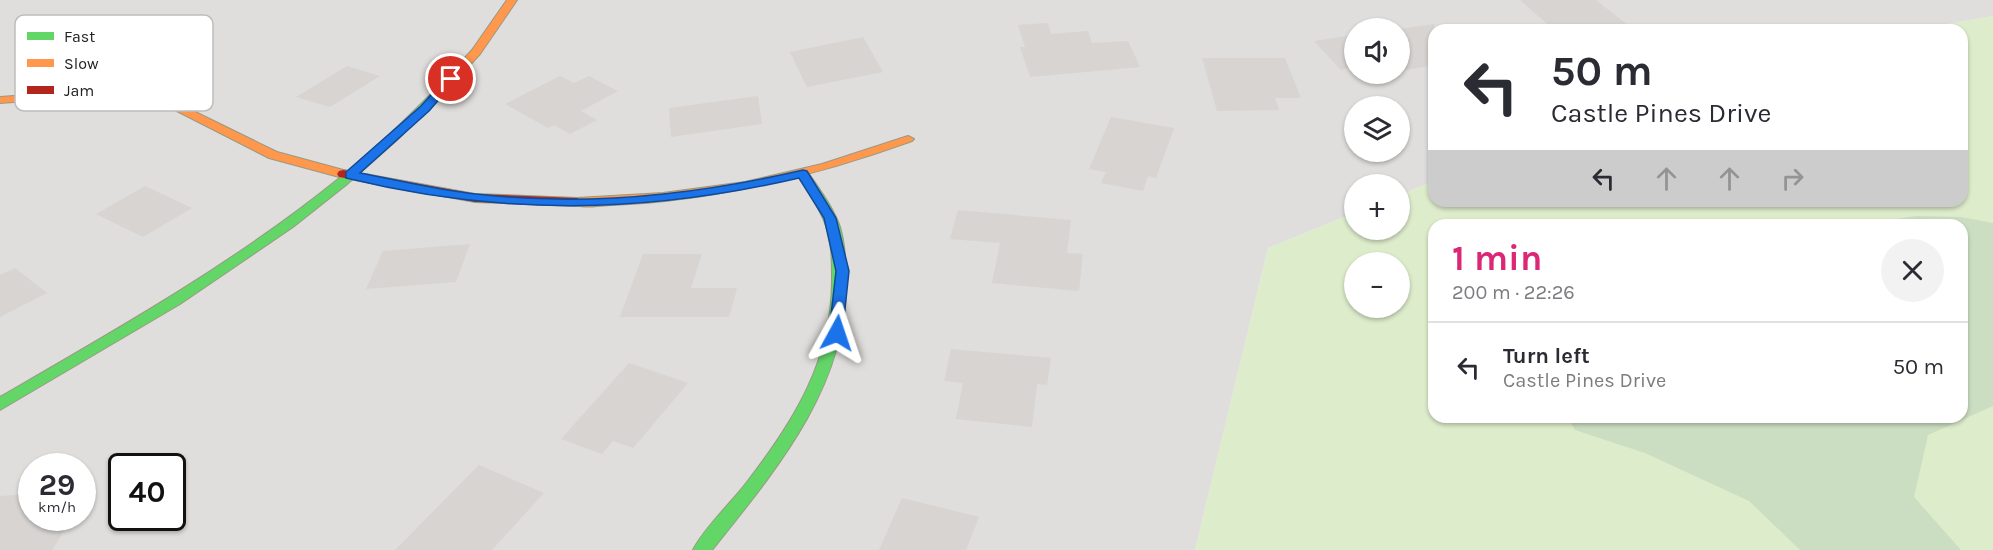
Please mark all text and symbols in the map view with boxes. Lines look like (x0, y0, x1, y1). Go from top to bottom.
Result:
legend (15, 15, 213, 111)
map controls (1344, 18, 1410, 318)
button: sound (1344, 18, 1410, 84)
text: Fast (64, 27, 95, 46)
text: 50 m (1551, 46, 1653, 96)
icon: left (1452, 48, 1530, 126)
pin (425, 53, 476, 104)
text: Slow (64, 54, 99, 73)
icon: arrive (434, 62, 467, 95)
text: Jam (64, 81, 94, 100)
button: layers (1344, 96, 1410, 162)
text: Castle Pines Drive (1551, 97, 1771, 129)
icon: left (1587, 162, 1620, 195)
icon: ahead (1650, 162, 1683, 195)
icon: ahead (1713, 162, 1746, 195)
icon: right (1776, 162, 1809, 195)
button: + (1344, 174, 1410, 240)
text: 1 min (1452, 237, 1542, 279)
button: close (1881, 239, 1944, 302)
button: − (1344, 252, 1410, 318)
text: 200 m · 22:26 (1452, 281, 1575, 304)
position arrow (805, 301, 869, 365)
text: Turn left (1503, 343, 1590, 369)
icon: left (1452, 351, 1485, 384)
text: 50 m (1893, 354, 1944, 380)
text: Castle Pines Drive (1503, 369, 1666, 392)
speed limit sign: 40 (108, 453, 186, 531)
text: 29 (39, 467, 75, 503)
text: km/h (38, 498, 76, 516)

